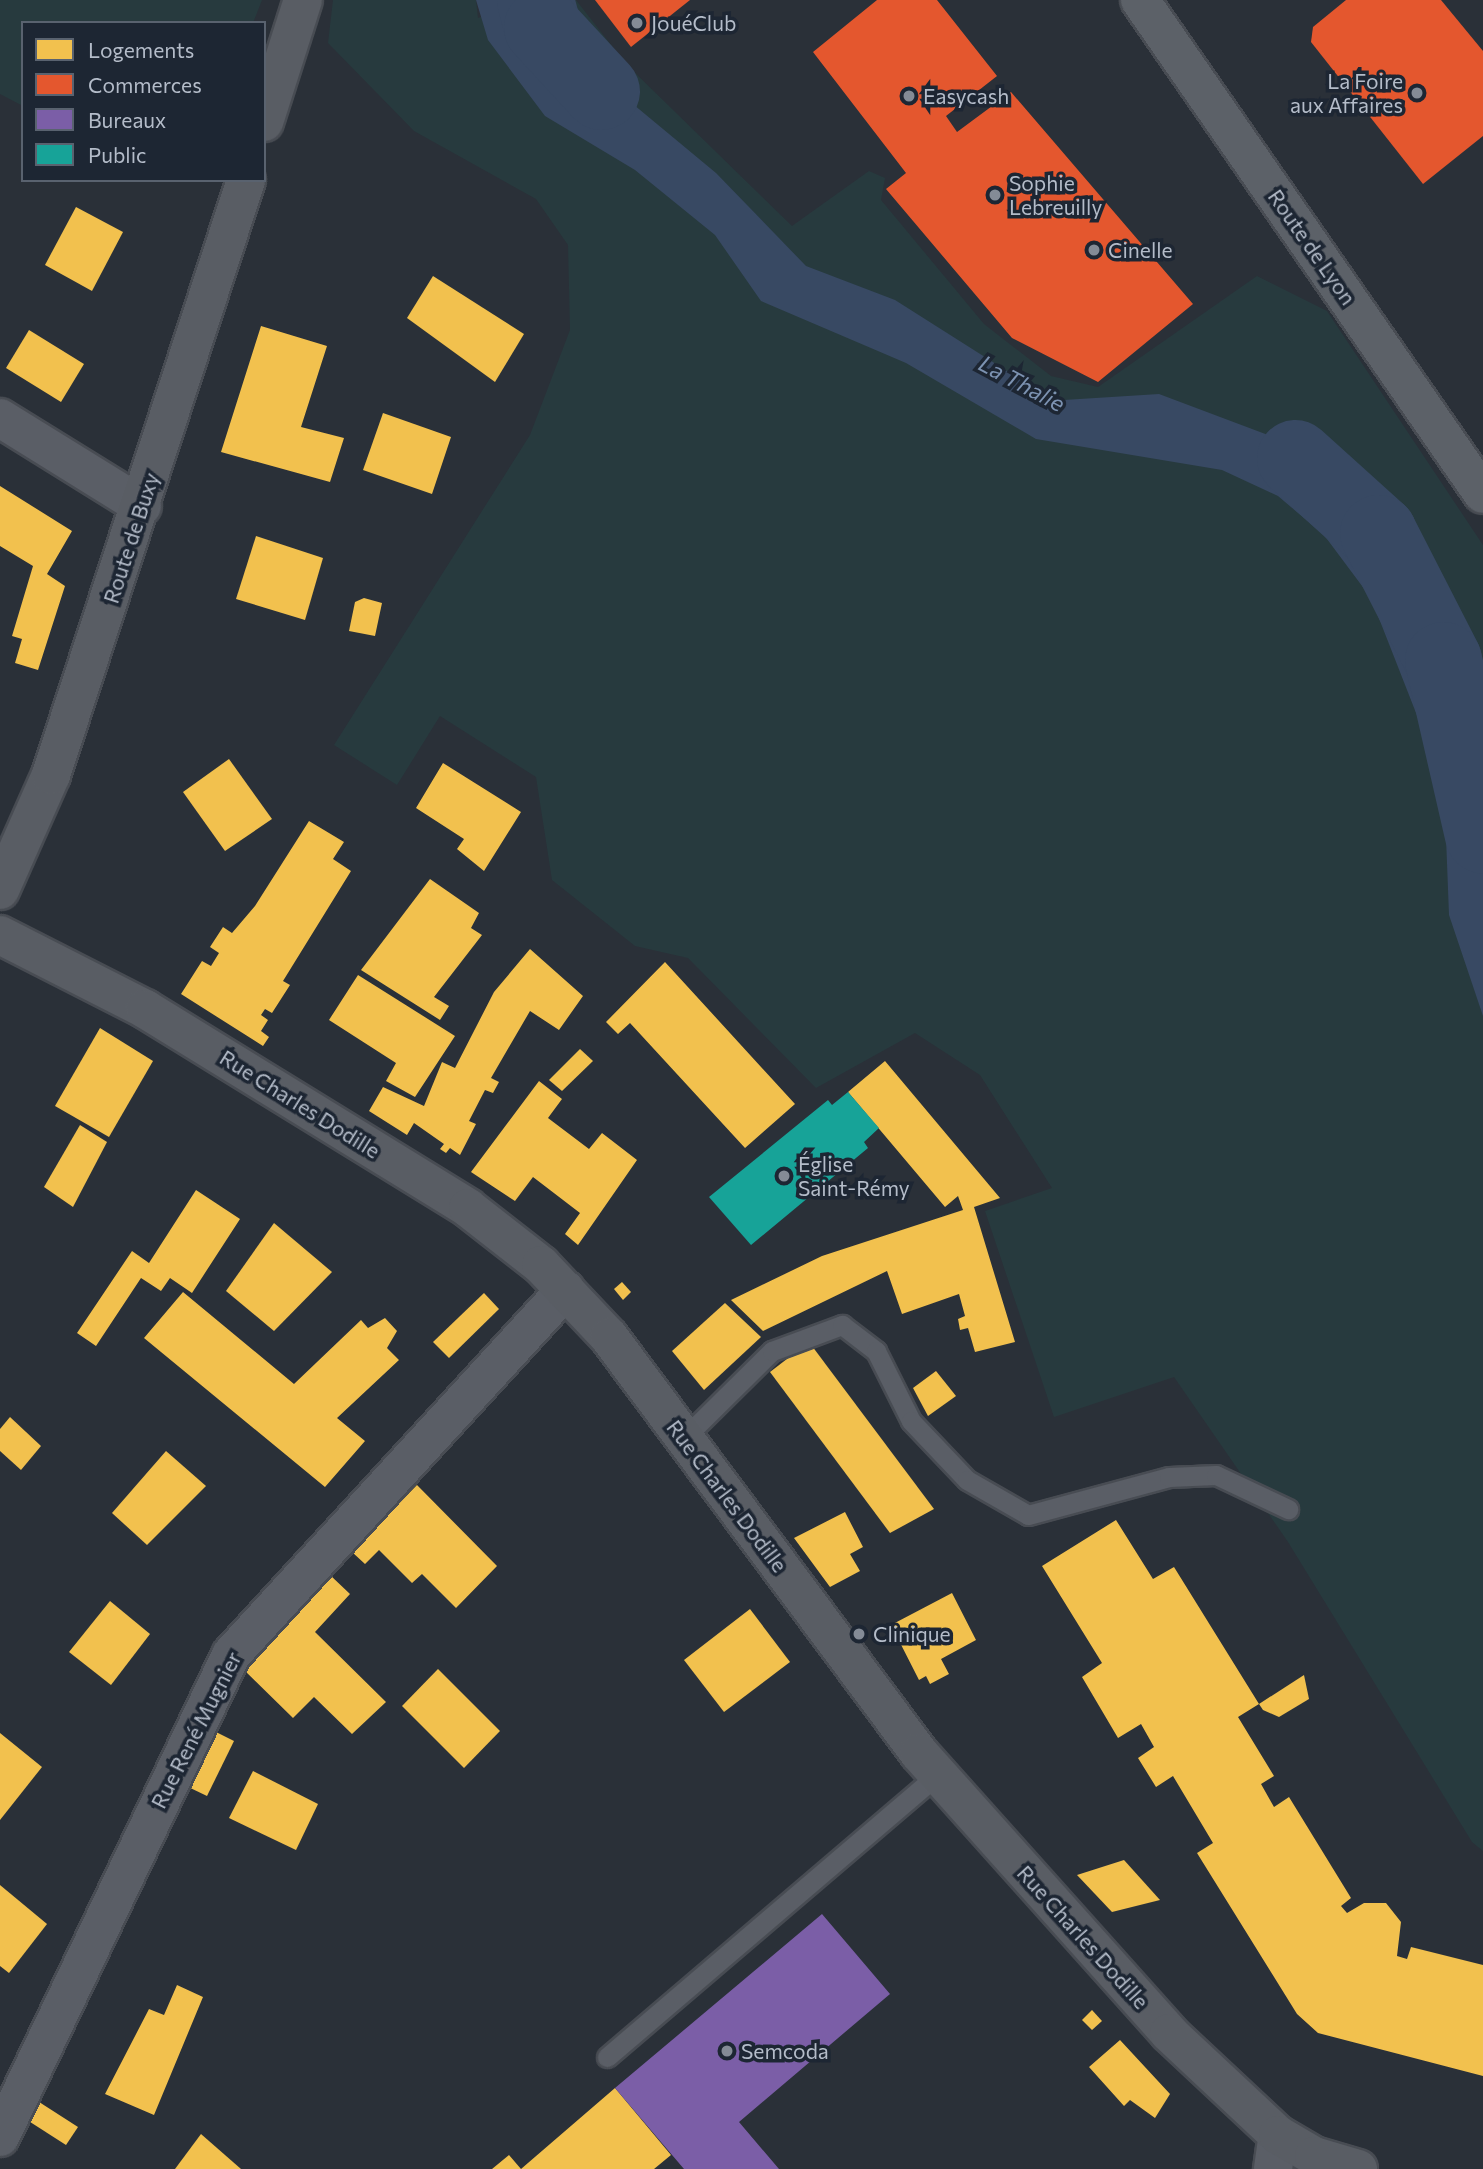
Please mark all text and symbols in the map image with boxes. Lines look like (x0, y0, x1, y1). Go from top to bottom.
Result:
place label: JouéClub (651, 10, 736, 36)
marker: JouéClub (629, 15, 645, 31)
legend (21, 21, 266, 182)
text: Logements (88, 37, 194, 62)
place label: La Foire aux Affaires (1290, 68, 1403, 118)
text: Commerces (88, 72, 202, 97)
place label: Easycash (923, 83, 1009, 109)
marker: La Foire aux Affaires (1409, 85, 1425, 101)
marker: Easycash (901, 88, 917, 104)
text: Bureaux (88, 107, 166, 132)
text: Public (88, 142, 146, 167)
place label: Sophie Lebreuilly (1009, 170, 1102, 220)
street label: Route de Lyon (1263, 185, 1361, 309)
marker: Sophie Lebreuilly (987, 187, 1003, 203)
place label: Cinelle (1108, 237, 1173, 263)
marker: Cinelle (1086, 242, 1102, 258)
water label: La Thalie (974, 349, 1070, 417)
street label: Route de Buxy (98, 470, 164, 606)
street label: Rue Charles Dodille (215, 1045, 385, 1163)
place label: Église Saint-Rémy (798, 1151, 910, 1201)
marker: Église Saint-Rémy (776, 1168, 792, 1184)
street label: Rue Charles Dodille (662, 1415, 792, 1577)
place label: Clinique (873, 1621, 951, 1647)
marker: Clinique (851, 1626, 867, 1642)
street label: Rue René Mugnier (146, 1647, 246, 1813)
street label: Rue Charles Dodille (1012, 1860, 1154, 2014)
place label: Semcoda (741, 2038, 829, 2064)
marker: Semcoda (719, 2043, 735, 2059)

